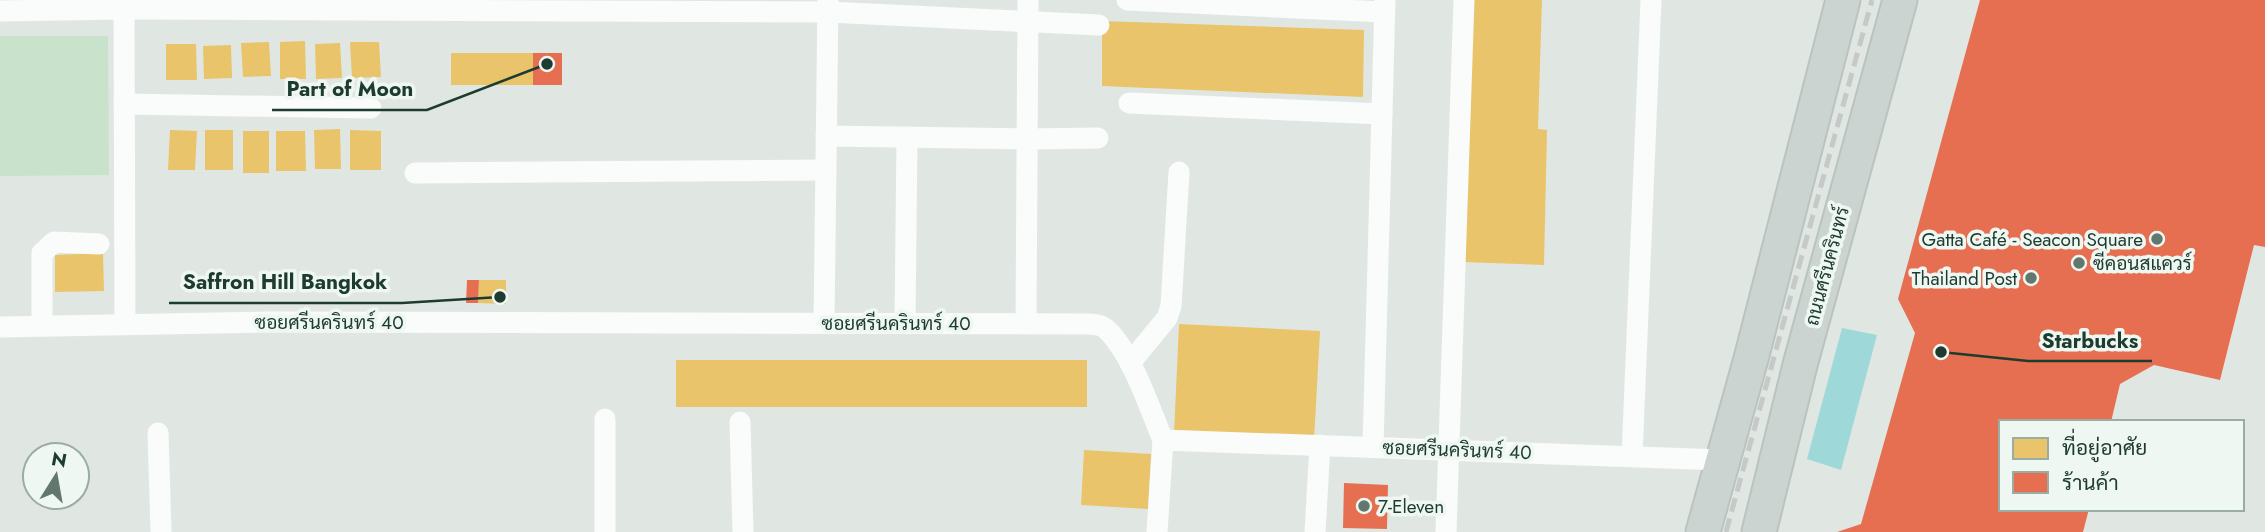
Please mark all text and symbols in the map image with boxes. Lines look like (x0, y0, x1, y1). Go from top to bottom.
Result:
callout: Part of Moon (272, 68, 427, 110)
text: Part of Moon (287, 74, 413, 104)
street label: ถนนศรีนครินทร์ (1798, 203, 1856, 329)
place label: Gatta Café - Seacon Square (1922, 226, 2143, 253)
marker: Gatta Café - Seacon Square (2149, 231, 2165, 247)
place label: ซีคอนสแควร์ (2093, 250, 2192, 277)
marker: ซีคอนสแควร์ (2071, 255, 2087, 271)
callout: Saffron Hill Bangkok (169, 261, 402, 303)
place label: Thailand Post (1912, 265, 2017, 292)
text: Saffron Hill Bangkok (183, 267, 387, 297)
marker: Thailand Post (2023, 270, 2039, 286)
street label: ซอยศรีนครินทร์ 40 (254, 309, 404, 336)
street label: ซอยศรีนครินทร์ 40 (821, 310, 971, 337)
callout: Starbucks (2028, 319, 2152, 361)
text: Starbucks (2042, 326, 2139, 356)
legend (1999, 420, 2244, 511)
text: ที่อยู่อาศัย (2062, 428, 2147, 463)
street label: ซอยศรีนครินทร์ 40 (1382, 434, 1532, 466)
north arrow (21, 441, 91, 511)
text: N (49, 445, 69, 474)
text: ร้านค้า (2062, 468, 2119, 498)
place label: 7-Eleven (1378, 493, 1444, 520)
marker: 7-Eleven (1356, 498, 1372, 514)

